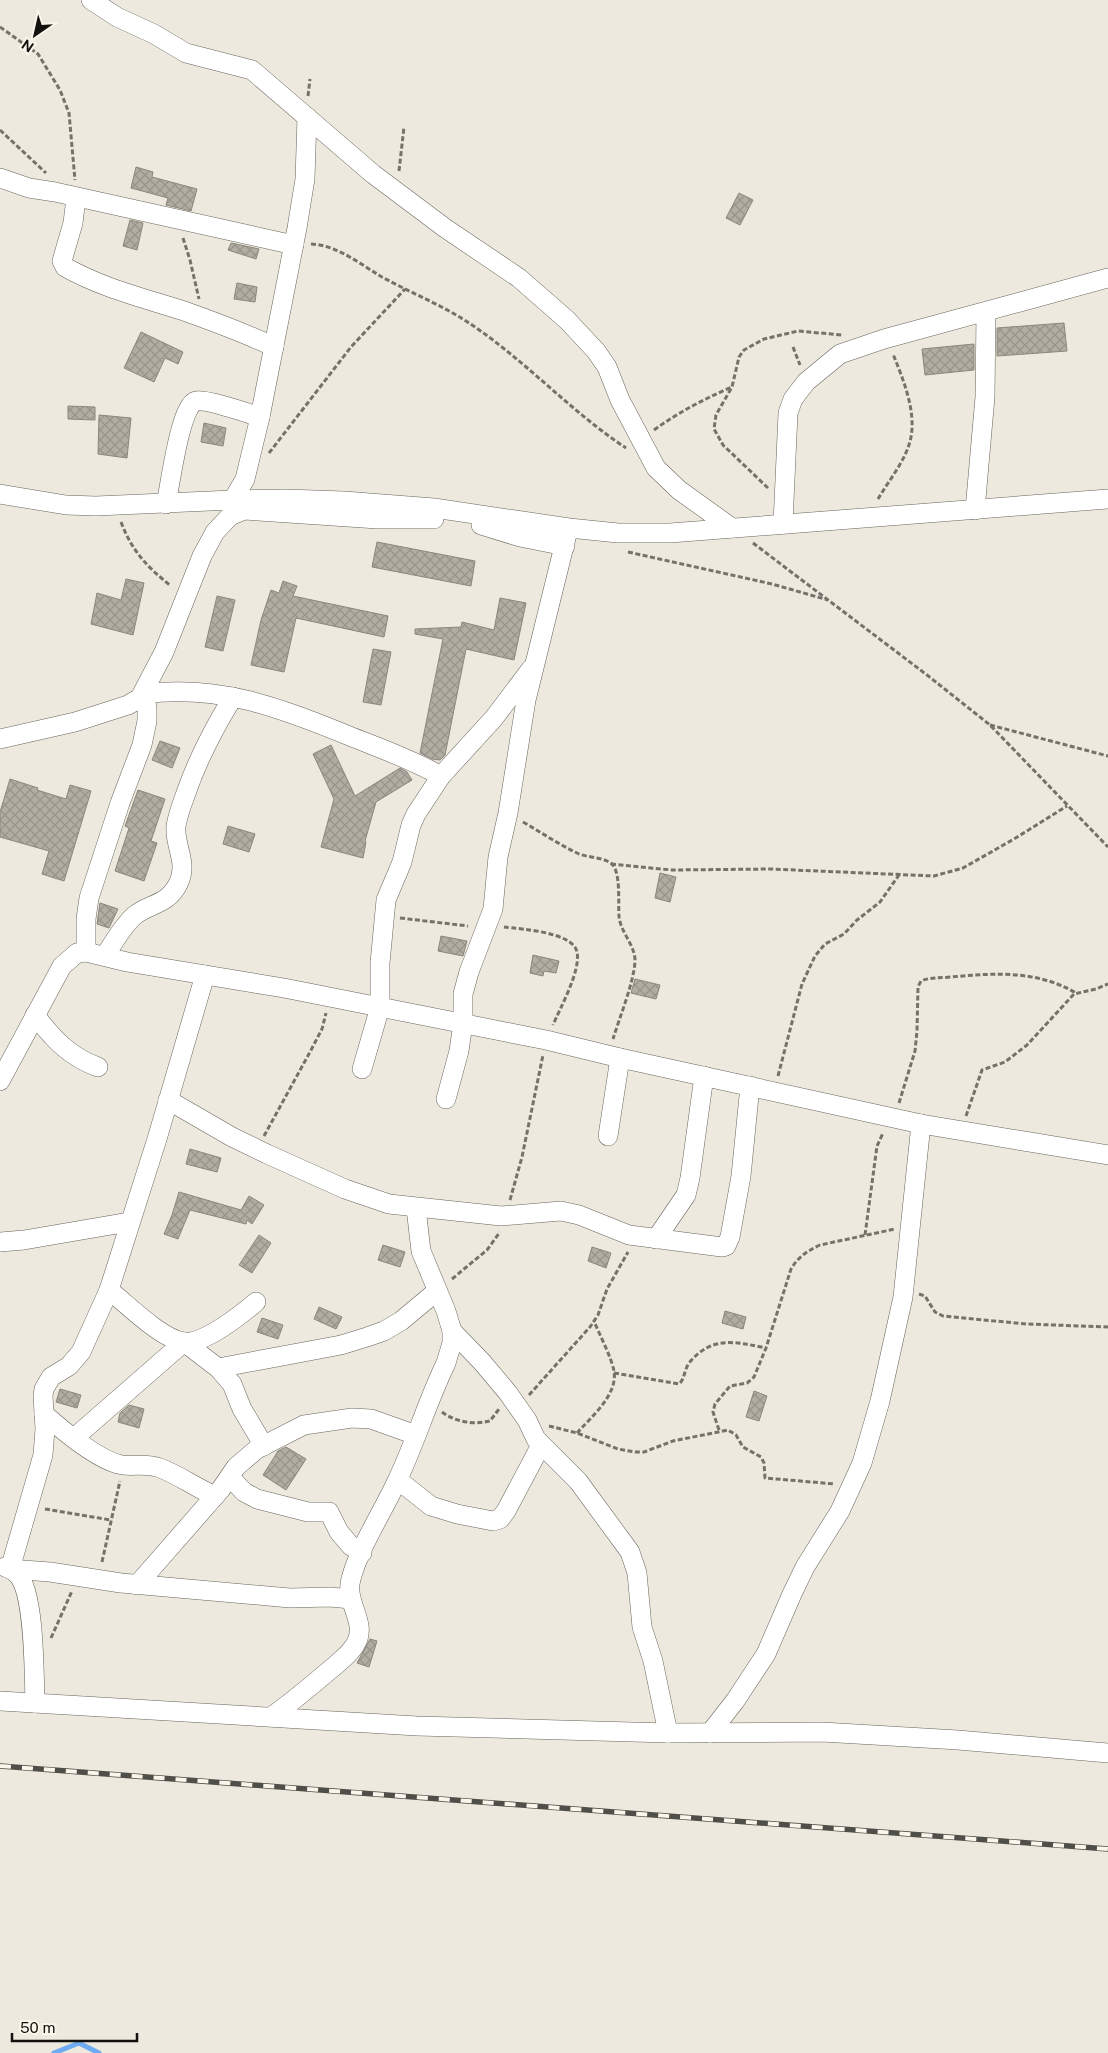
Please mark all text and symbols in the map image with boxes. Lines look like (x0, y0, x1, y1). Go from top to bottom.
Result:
north arrow (10, 10, 60, 60)
text: N (19, 36, 37, 55)
scale bar (12, 2010, 138, 2042)
text: 50 m (20, 2019, 55, 2036)

